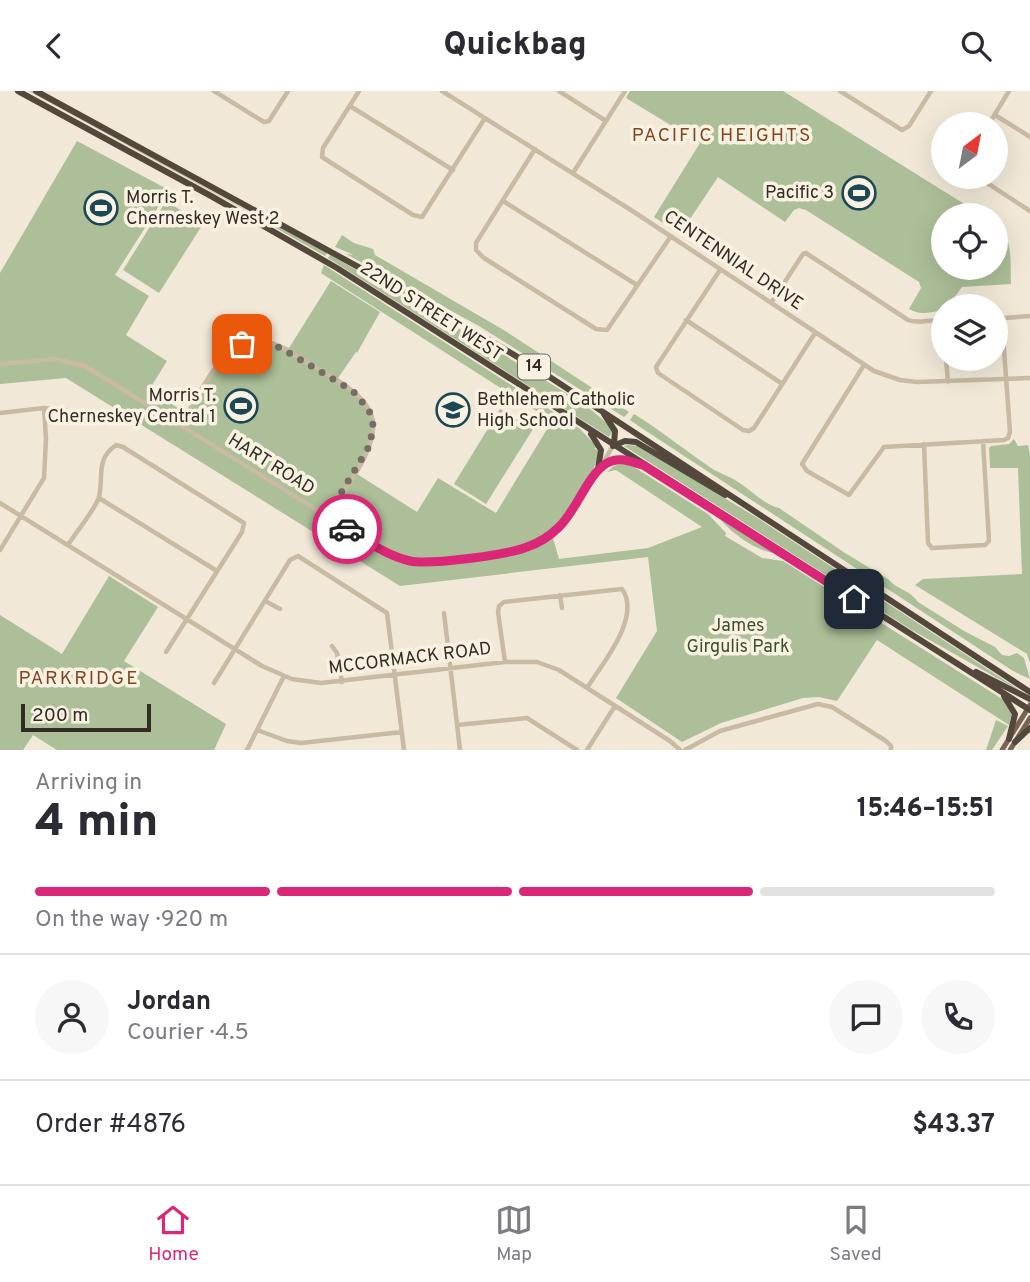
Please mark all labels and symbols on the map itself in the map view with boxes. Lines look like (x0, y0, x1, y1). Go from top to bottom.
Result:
north arrow (931, 112, 1008, 189)
district label: PACIFIC HEIGHTS (632, 124, 812, 148)
sports icon: Pacific 3 (840, 174, 878, 212)
place label: Pacific 3 (765, 182, 834, 205)
place label: Morris T. Cherneskey West 2 (126, 187, 280, 231)
sports icon: Morris T. Cherneskey West 2 (82, 189, 120, 227)
street label: CENTENNIAL DRIVE (659, 206, 807, 316)
street label: 22ND STREET WEST (355, 257, 507, 367)
pin (212, 314, 272, 374)
road number: 14 (518, 355, 550, 379)
place label: Morris T. Cherneskey Central 1 (47, 385, 216, 429)
sports icon: Morris T. Cherneskey Central 1 (222, 387, 260, 425)
place label: Bethlehem Catholic High School (477, 389, 635, 433)
school or university icon: Bethlehem Catholic High School (434, 391, 472, 429)
street label: HART ROAD (223, 429, 319, 501)
courier (312, 494, 382, 564)
pin (824, 569, 884, 629)
park label: James Girgulis Park (687, 615, 789, 659)
street label: MCCORMACK ROAD (327, 638, 493, 680)
district label: PARKRIDGE (18, 667, 140, 691)
scale bar (21, 701, 150, 733)

